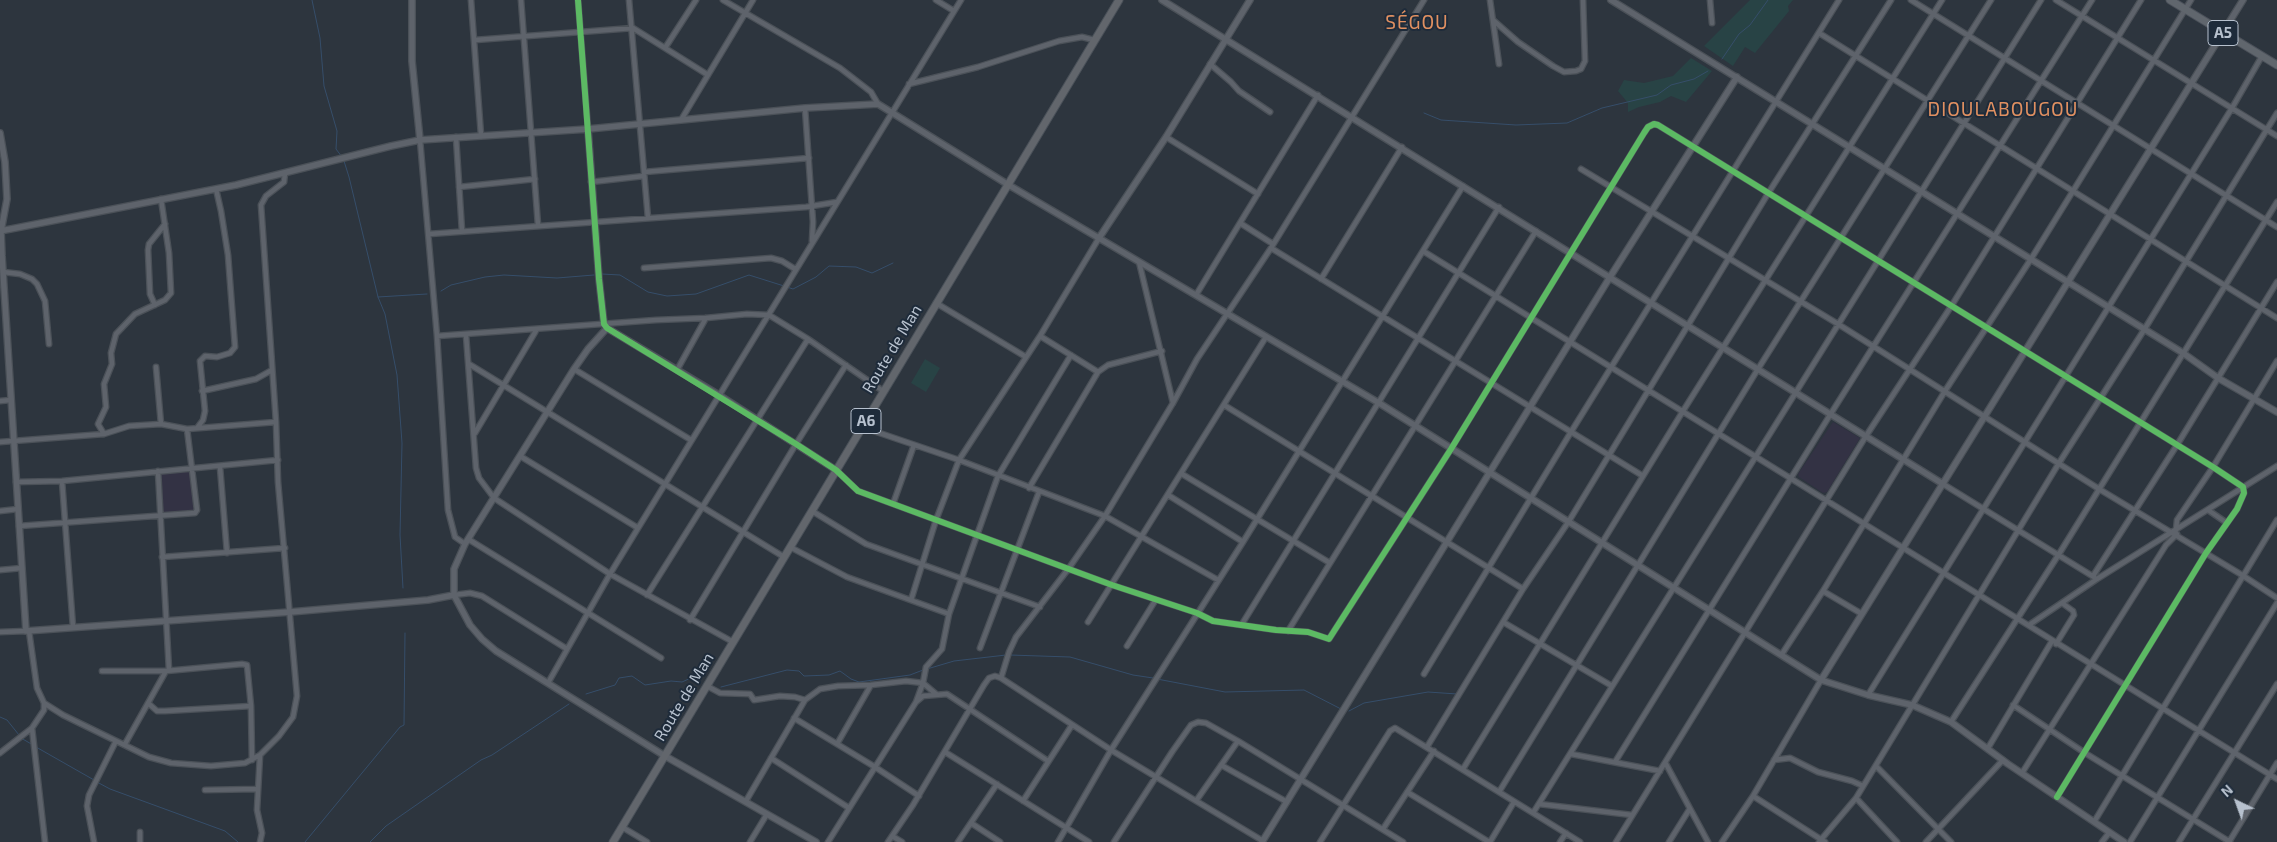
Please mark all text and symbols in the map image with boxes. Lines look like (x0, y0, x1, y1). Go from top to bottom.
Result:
district label: SÉGOU (1385, 12, 1449, 34)
road number: A5 (2208, 20, 2238, 46)
district label: DIOULABOUGOU (1926, 99, 2080, 121)
street label: Route de Man (858, 301, 926, 397)
road number: A6 (851, 408, 881, 434)
street label: Route de Man (650, 649, 718, 745)
north arrow (2212, 777, 2262, 827)
text: N (2217, 781, 2236, 800)

